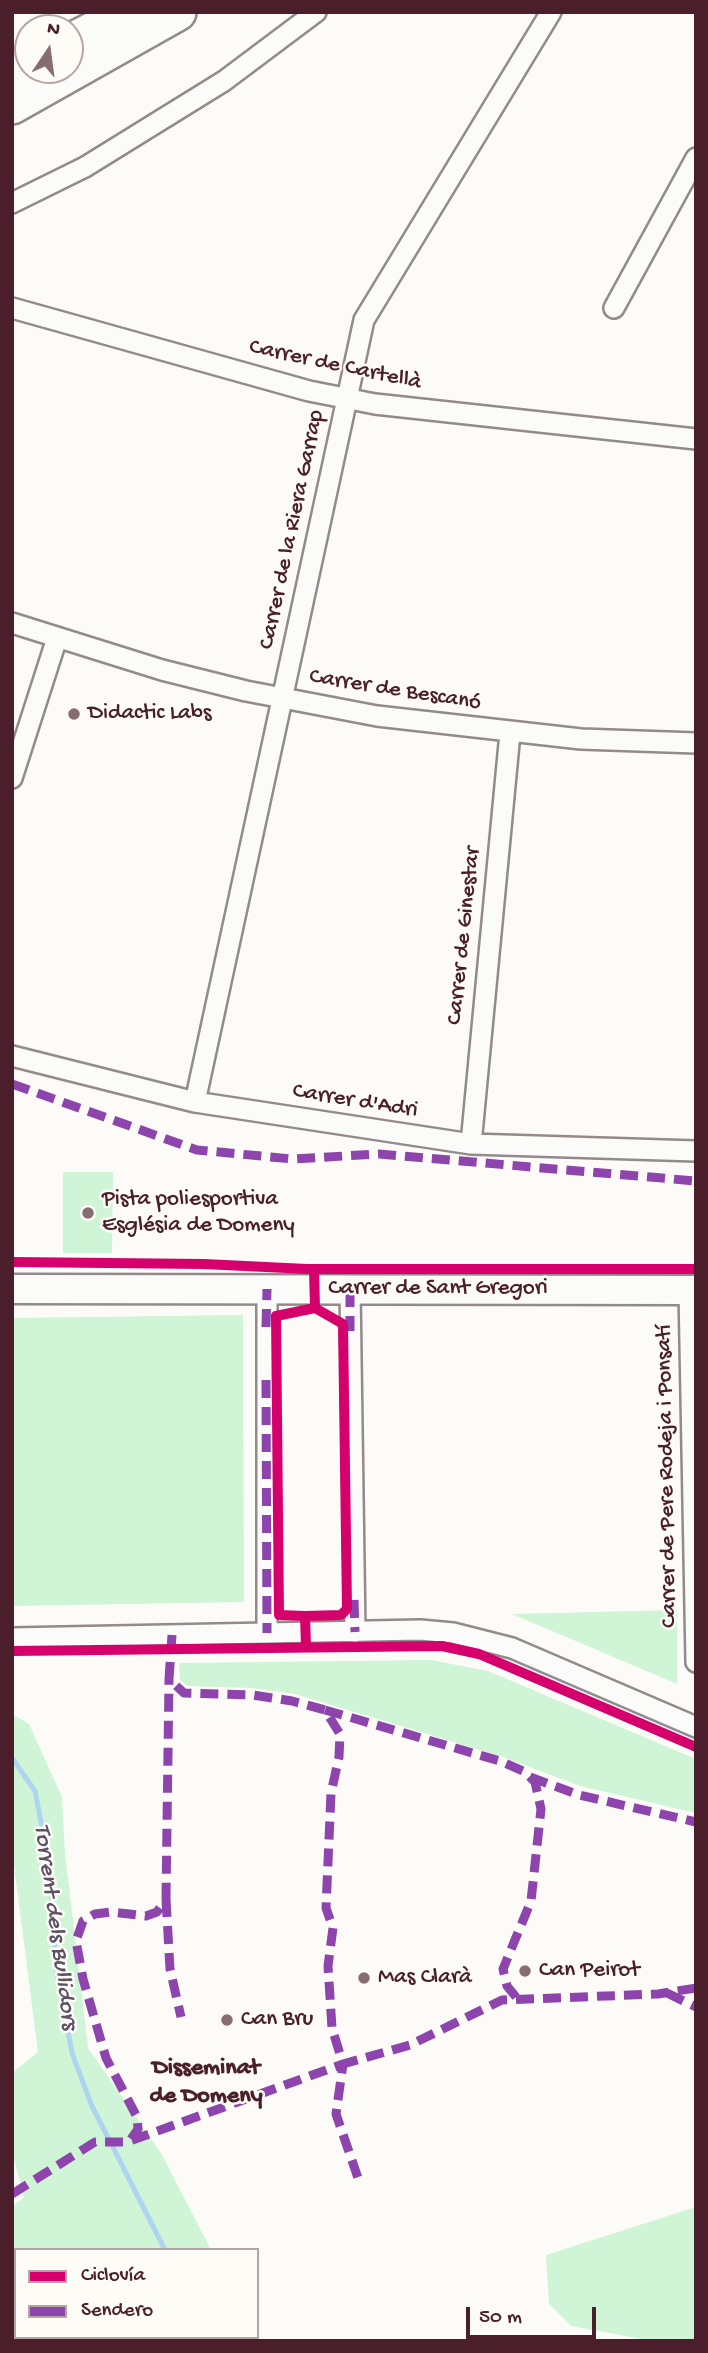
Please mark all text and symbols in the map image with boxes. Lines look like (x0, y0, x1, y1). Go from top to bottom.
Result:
north arrow (14, 14, 84, 84)
text: N (45, 17, 62, 43)
street label: Carrer de Cartellà (246, 334, 424, 398)
street label: Carrer de la Riera Garrap (254, 408, 332, 652)
street label: Carrer de Bescanó (307, 664, 483, 718)
place label: Didactic Labs (88, 700, 211, 728)
marker: Didactic Labs (66, 706, 82, 722)
street label: Carrer de Ginestar (442, 846, 488, 1026)
street label: Carrer d'Adri (290, 1078, 420, 1126)
place label: Pista poliesportiva Església de Domeny (102, 1186, 295, 1240)
marker: Pista poliesportiva Església de Domeny (80, 1205, 96, 1221)
street label: Carrer de Sant Gregori (328, 1275, 548, 1303)
street label: Carrer de Pere Rodeja i Ponsatí (652, 1324, 684, 1628)
water label: Torrent dels Bullidors (25, 1822, 83, 2032)
place label: Can Peirot (539, 1957, 640, 1985)
marker: Can Peirot (517, 1963, 533, 1979)
place label: Mas Clarà (378, 1964, 472, 1992)
marker: Mas Clarà (356, 1970, 372, 1986)
place label: Can Bru (241, 2006, 313, 2034)
marker: Can Bru (219, 2012, 235, 2028)
district label: Disseminat de Domeny (150, 2055, 262, 2111)
legend (14, 2248, 259, 2339)
text: Ciclovía (81, 2264, 145, 2289)
scale bar (470, 2294, 600, 2338)
text: Sendero (81, 2299, 153, 2324)
text: 50 m (479, 2306, 522, 2331)

